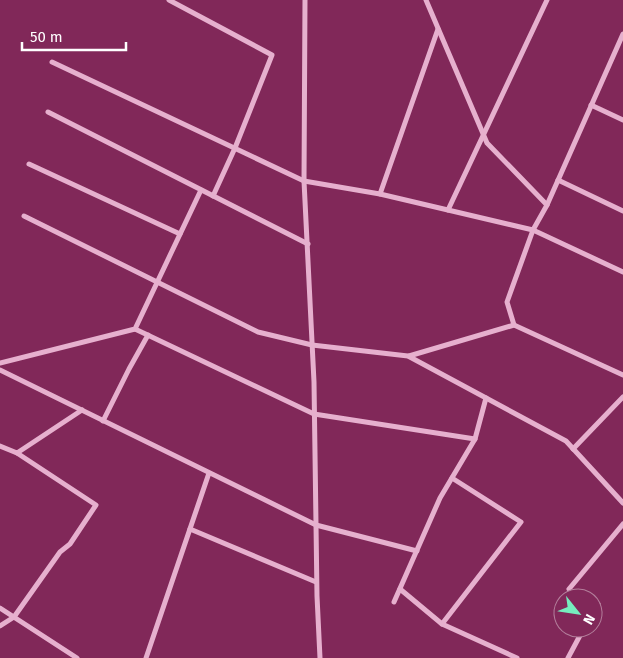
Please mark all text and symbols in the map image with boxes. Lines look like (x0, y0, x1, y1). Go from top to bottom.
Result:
scale bar (22, 20, 126, 52)
text: 50 m (30, 28, 63, 46)
north arrow (553, 588, 603, 638)
text: N (579, 611, 599, 628)

